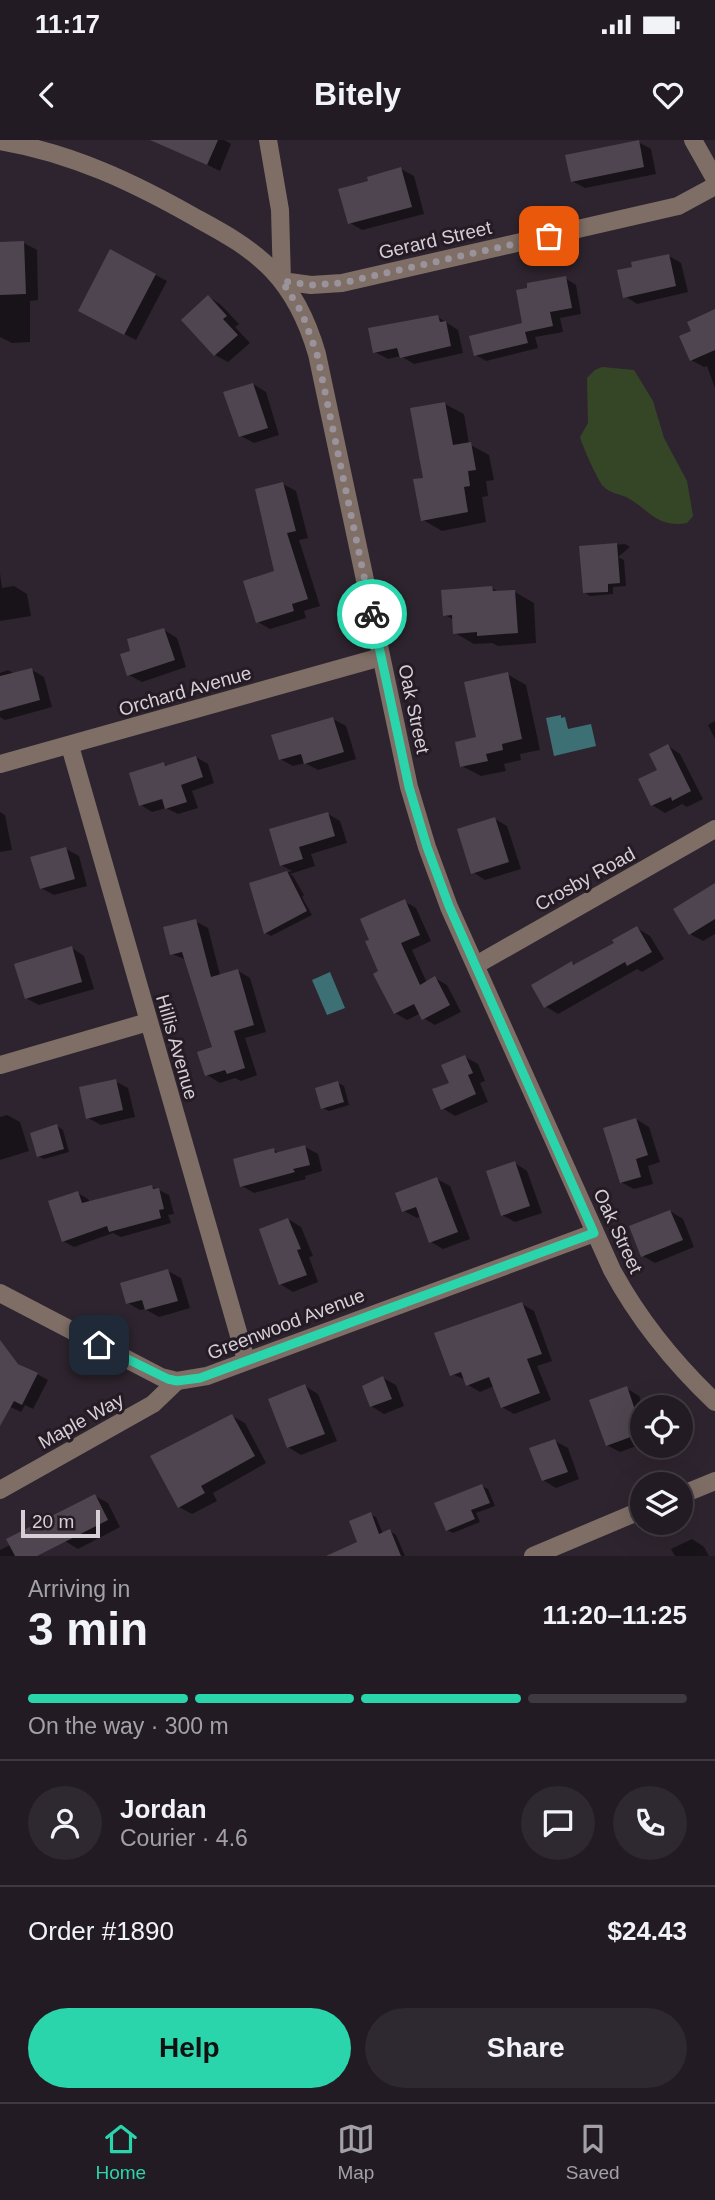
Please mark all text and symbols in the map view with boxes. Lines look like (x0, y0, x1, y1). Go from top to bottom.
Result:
text: 11:17 (35, 9, 100, 39)
icon: back (28, 76, 66, 114)
text: Bitely (314, 76, 401, 112)
icon: heart (649, 76, 687, 114)
pin (519, 206, 579, 266)
street label: Gerard Street (377, 217, 494, 263)
icon: bag (530, 217, 568, 255)
courier (337, 579, 407, 649)
icon: bike (353, 595, 391, 633)
street label: Orchard Avenue (116, 662, 254, 720)
street label: Oak Street (394, 662, 434, 756)
street label: Crosby Road (531, 843, 639, 915)
street label: Hillis Avenue (152, 992, 202, 1102)
street label: Oak Street (589, 1185, 647, 1277)
street label: Greenwood Avenue (204, 1284, 368, 1364)
pin (69, 1315, 129, 1375)
icon: home (80, 1326, 118, 1364)
street label: Maple Way (35, 1389, 128, 1453)
map controls (630, 1395, 693, 1535)
button: locate (630, 1395, 693, 1458)
button: layers (630, 1472, 693, 1535)
scale bar (21, 1507, 100, 1539)
text: 20 m (32, 1511, 74, 1532)
text: Arriving in (28, 1576, 130, 1602)
text: 11:20–11:25 (542, 1600, 687, 1630)
text: 3 min (28, 1603, 148, 1655)
text: On the way · 300 m (28, 1713, 229, 1739)
button: person (28, 1786, 102, 1860)
button: chat (521, 1786, 595, 1860)
button: phone (613, 1786, 687, 1860)
text: Jordan (120, 1794, 207, 1824)
text: Courier · 4.6 (120, 1825, 248, 1851)
text: Order #1890 (28, 1916, 174, 1946)
text: $24.43 (607, 1916, 687, 1946)
button: Help (28, 2008, 351, 2088)
button: Share (365, 2008, 687, 2088)
tab: Home (95, 2120, 146, 2184)
tab: Map (337, 2120, 375, 2184)
tab: Saved (566, 2120, 620, 2184)

